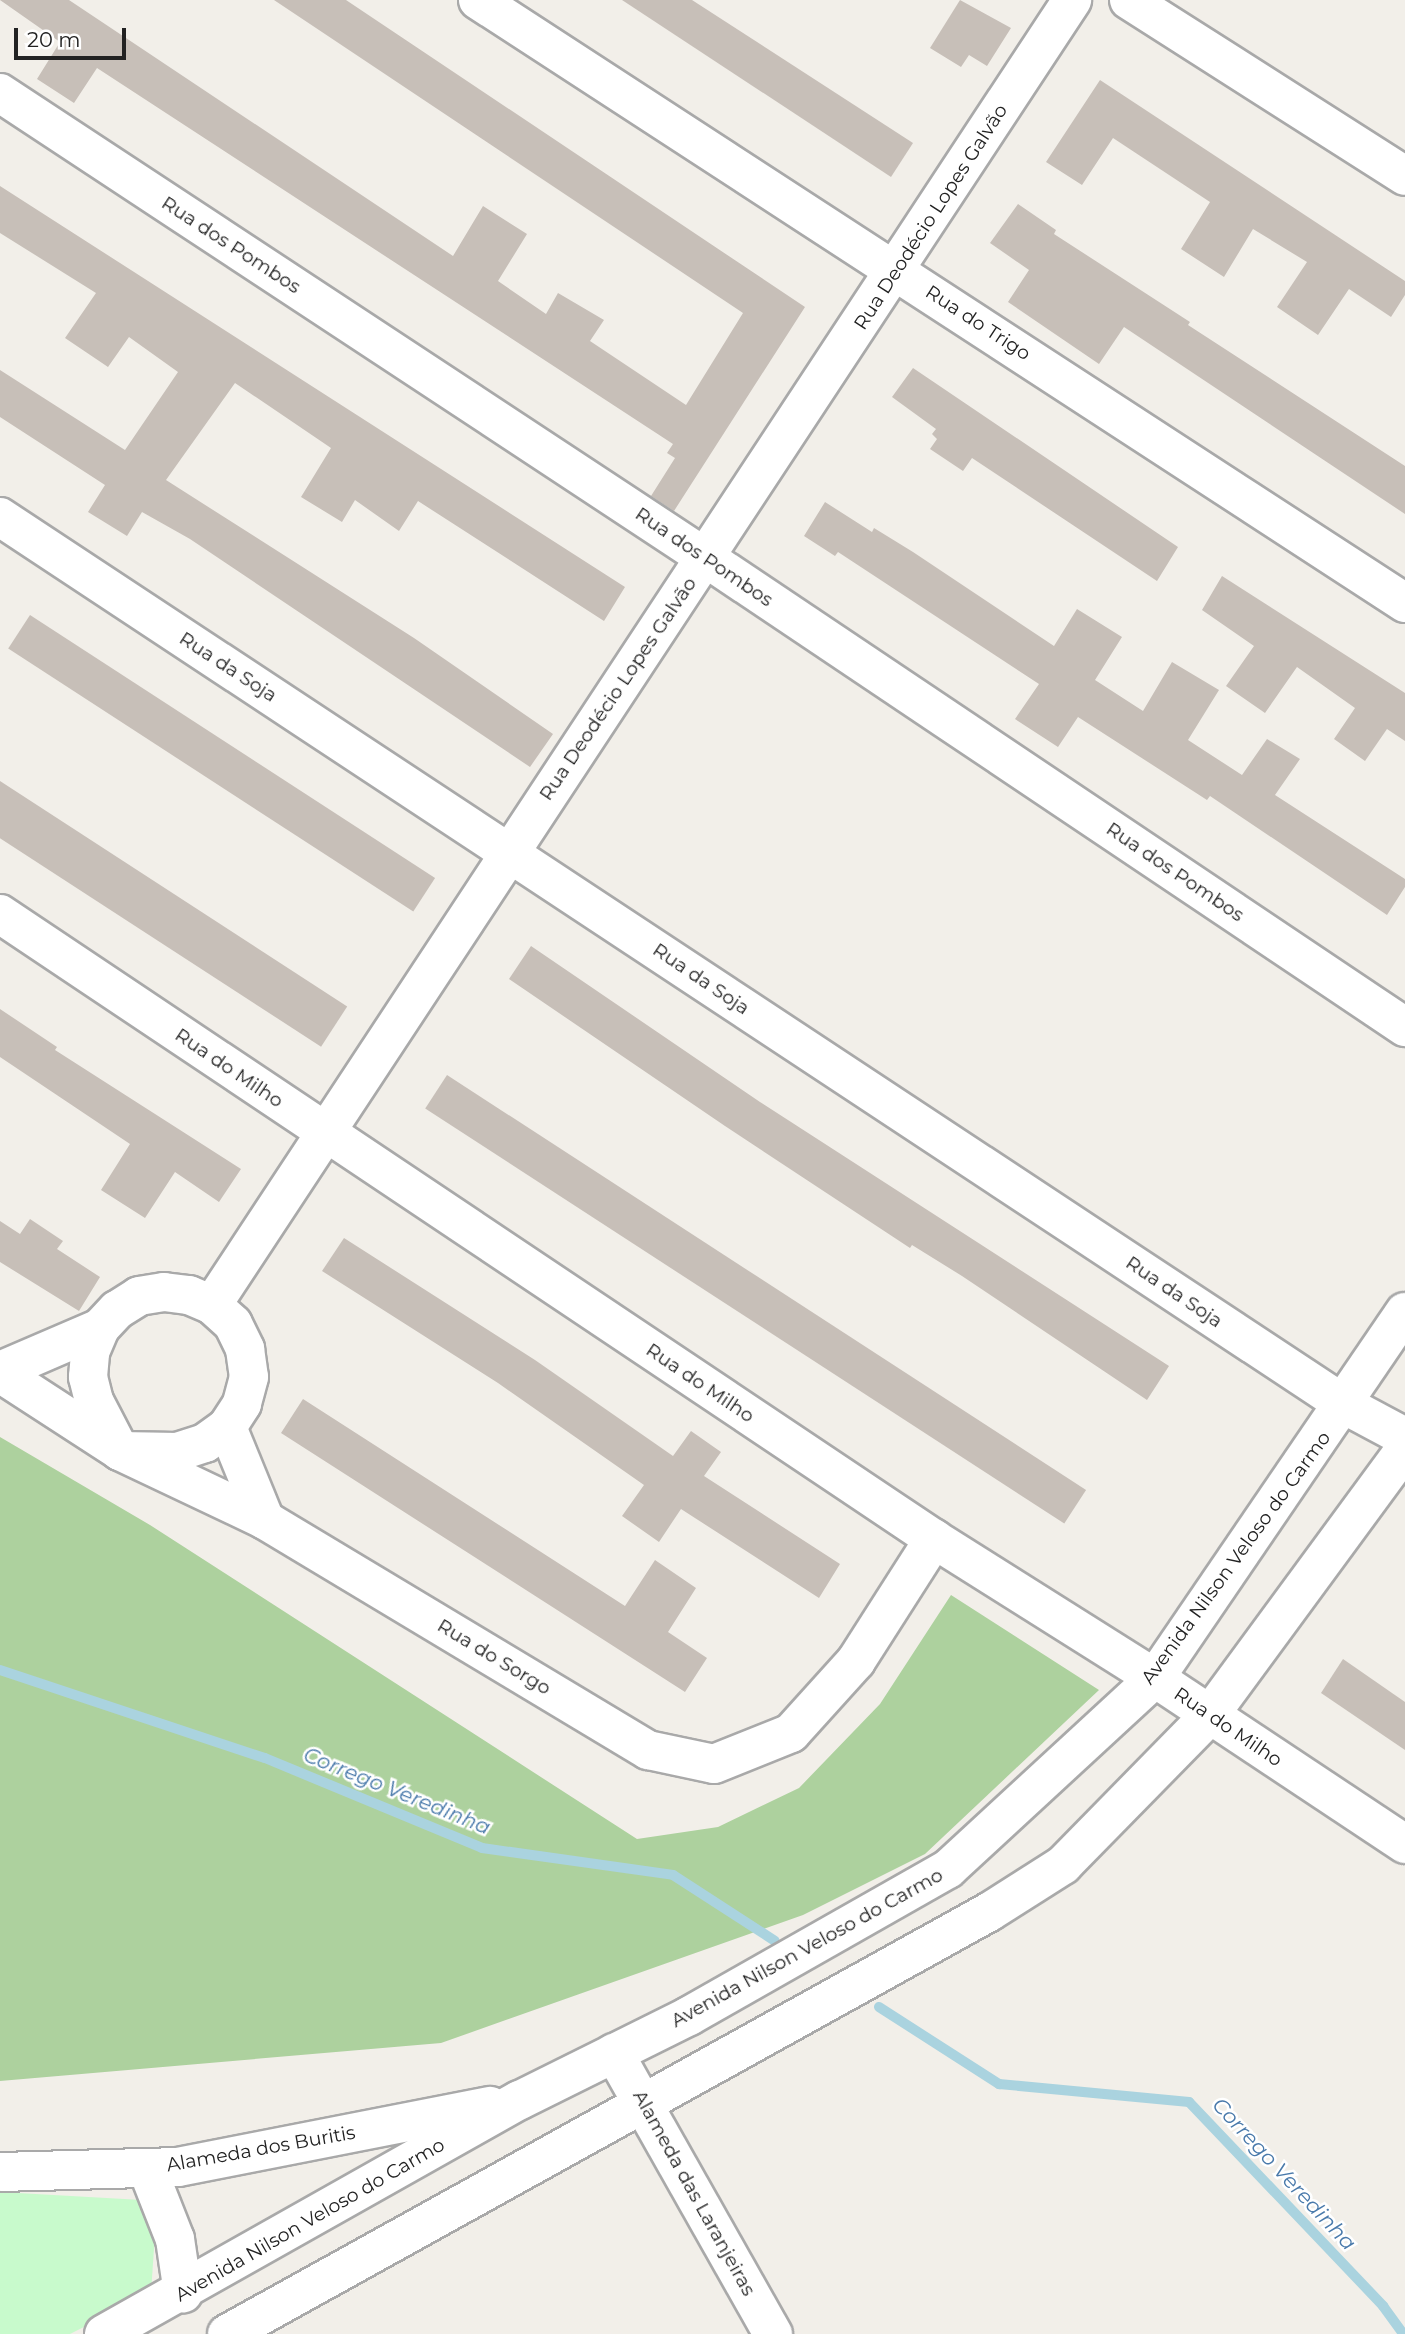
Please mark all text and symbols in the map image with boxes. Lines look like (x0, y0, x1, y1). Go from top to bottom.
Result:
scale bar (18, 14, 130, 58)
text: 20 m (27, 27, 81, 52)
street label: Rua Deodécio Lopes Galvão (849, 100, 1013, 334)
street label: Rua dos Pombos (157, 192, 305, 298)
street label: Rua do Trigo (921, 281, 1035, 365)
street label: Rua dos Pombos (631, 502, 777, 612)
street label: Rua Deodécio Lopes Galvão (535, 573, 701, 805)
street label: Rua da Soja (175, 627, 281, 707)
street label: Rua dos Pombos (1102, 817, 1248, 927)
street label: Rua da Soja (648, 938, 754, 1020)
street label: Rua do Milho (171, 1023, 287, 1113)
street label: Rua da Soja (1121, 1251, 1227, 1333)
street label: Rua do Milho (642, 1338, 758, 1428)
street label: Avenida Nilson Veloso do Carmo (1137, 1427, 1335, 1689)
street label: Rua do Sorgo (433, 1614, 555, 1700)
street label: Rua do Milho (1170, 1682, 1286, 1772)
water label: Corrego Veredinha (300, 1742, 494, 1840)
street label: Avenida Nilson Veloso do Carmo (667, 1864, 947, 2032)
street label: Alameda das Laranjeiras (628, 2086, 760, 2300)
water label: Corrego Veredinha (1207, 2092, 1361, 2256)
street label: Alameda dos Buritis (165, 2121, 357, 2177)
street label: Avenida Nilson Veloso do Carmo (171, 2133, 449, 2307)

